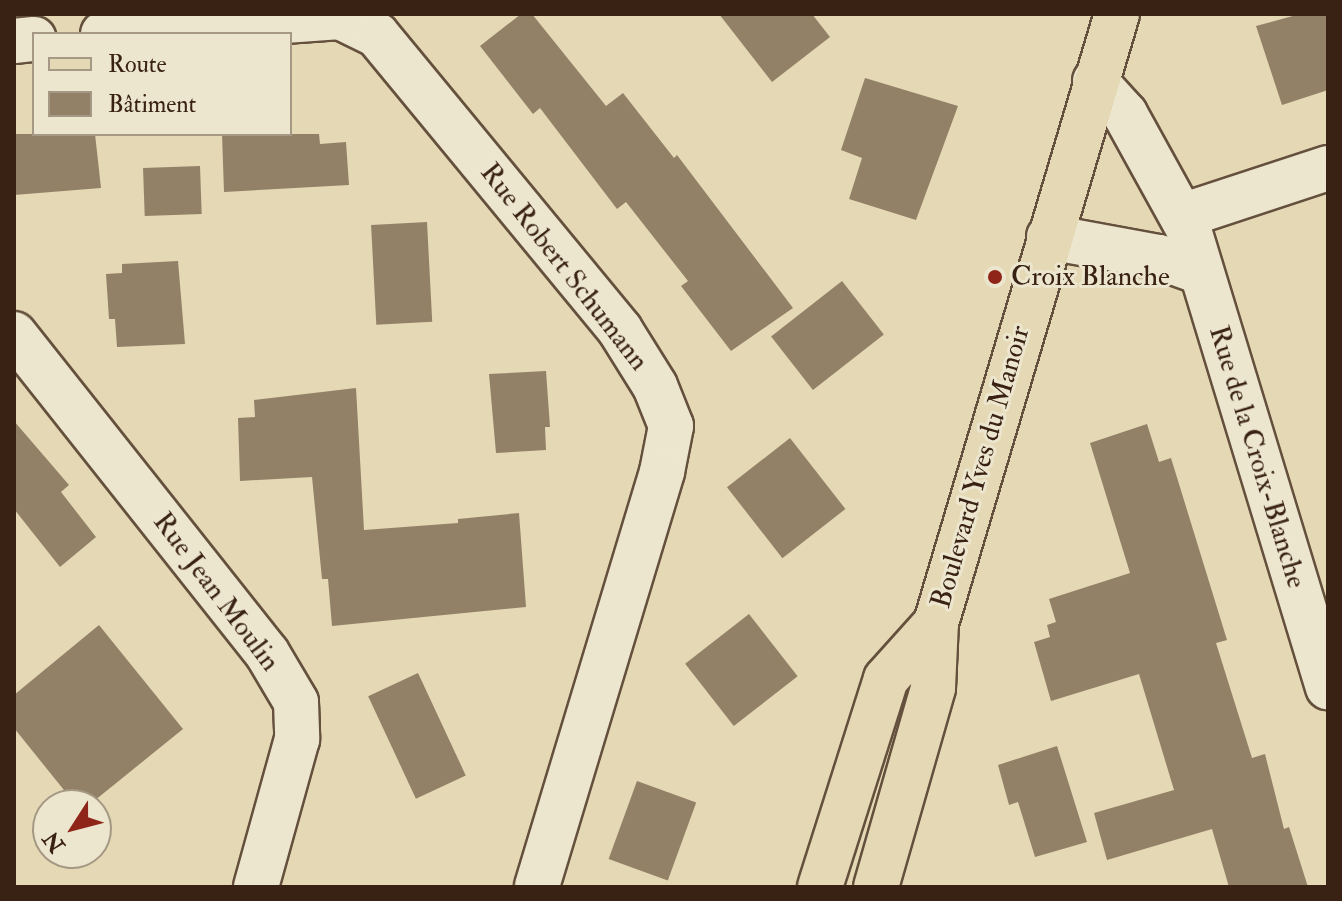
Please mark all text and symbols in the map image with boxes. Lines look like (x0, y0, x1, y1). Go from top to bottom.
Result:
legend (32, 32, 292, 136)
text: Route (108, 49, 167, 80)
text: Bâtiment (108, 89, 196, 120)
street label: Rue Robert Schumann (473, 157, 655, 377)
place label: Croix Blanche (1011, 260, 1170, 294)
marker: Croix Blanche (986, 268, 1004, 286)
street label: Boulevard Yves du Manoir (925, 322, 1037, 612)
street label: Rue de la Croix-Blanche (1201, 322, 1313, 592)
street label: Rue Jean Moulin (145, 506, 287, 678)
north arrow (32, 789, 112, 869)
text: N (37, 826, 71, 858)

